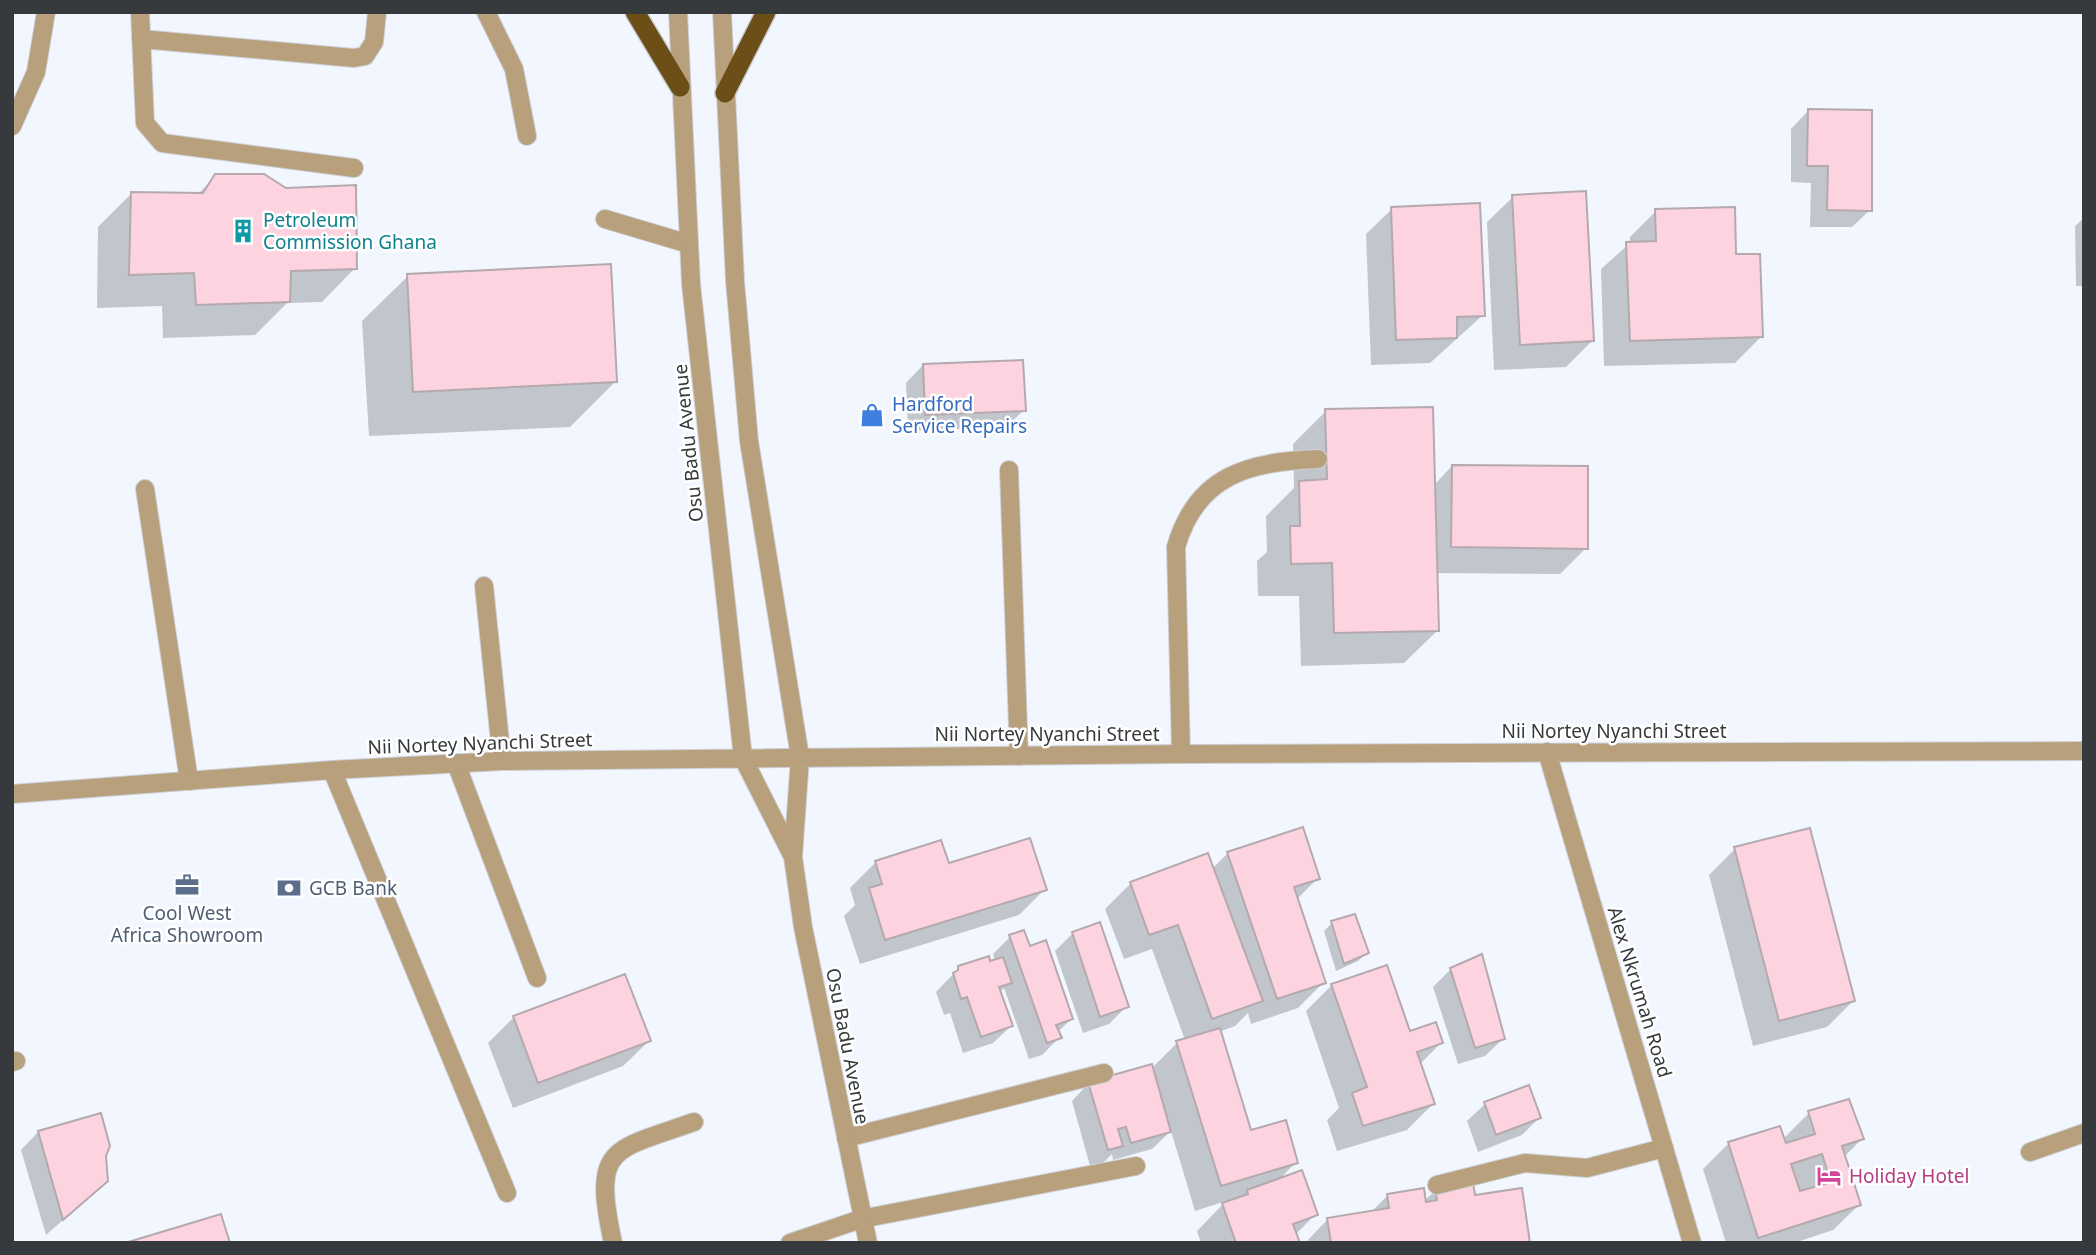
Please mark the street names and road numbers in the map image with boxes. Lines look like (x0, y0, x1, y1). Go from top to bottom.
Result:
street label: Osu Badu Avenue (667, 363, 709, 523)
street label: Nii Nortey Nyanchi Street (1501, 718, 1727, 744)
street label: Nii Nortey Nyanchi Street (934, 721, 1160, 747)
street label: Nii Nortey Nyanchi Street (367, 726, 593, 760)
street label: Alex Nkrumah Road (1602, 903, 1678, 1081)
street label: Osu Badu Avenue (820, 966, 876, 1126)

